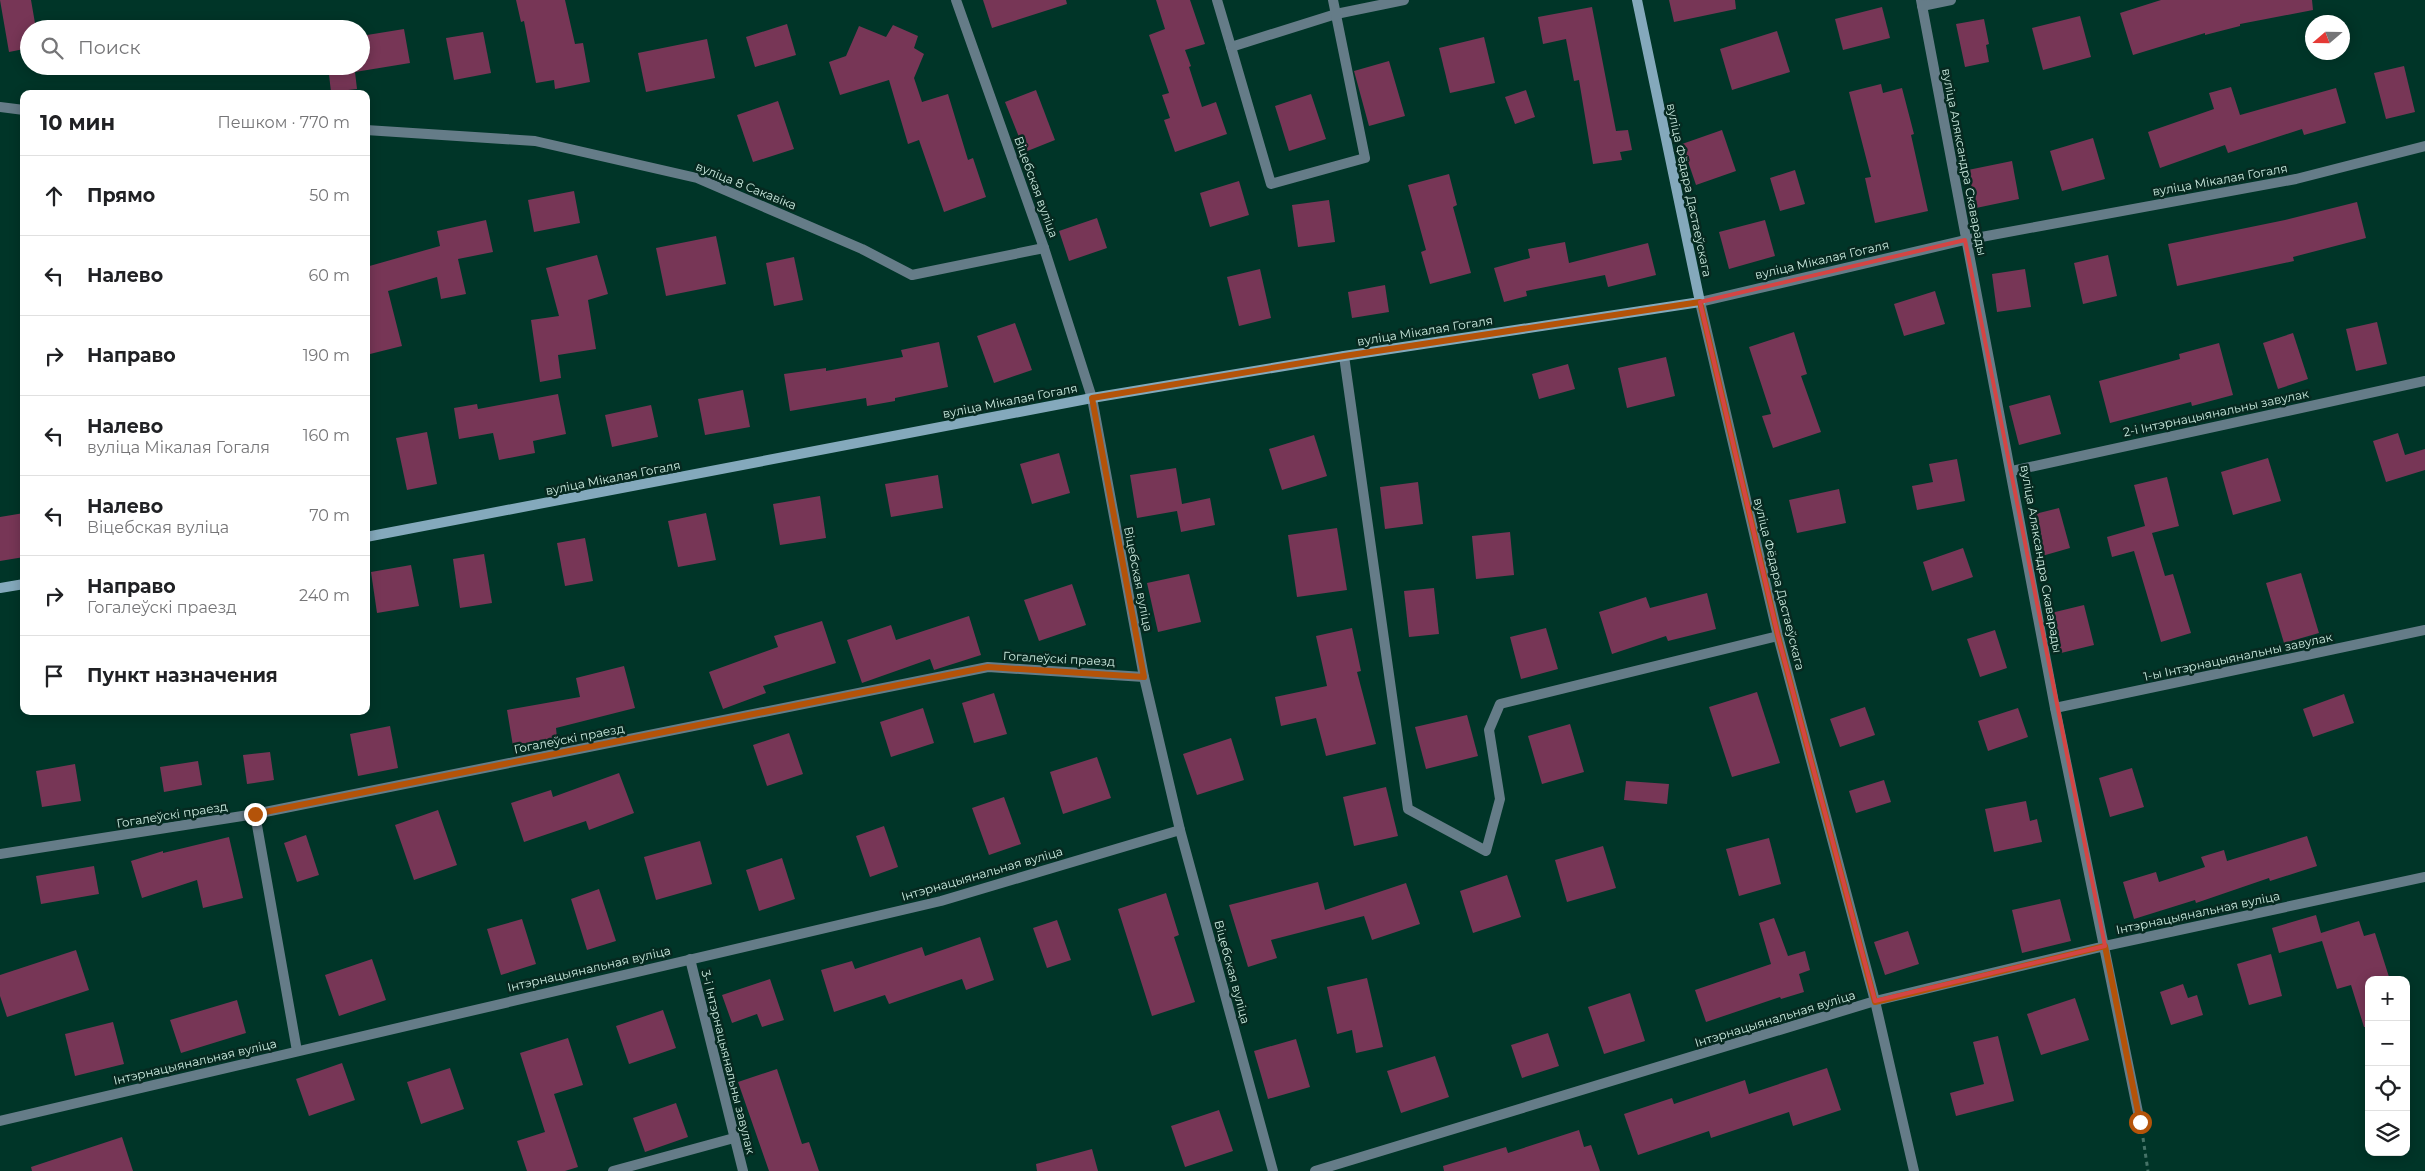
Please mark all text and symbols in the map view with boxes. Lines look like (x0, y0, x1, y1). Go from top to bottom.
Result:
north arrow (2305, 15, 2350, 60)
search box (20, 20, 370, 75)
icon: search (38, 34, 66, 62)
text: Поиск (78, 36, 141, 59)
street label: вуліца Аляксандра Скаварады (1939, 67, 1990, 257)
street label: вуліца Фёдара Дастаеўскага (1664, 102, 1715, 278)
text: 10 мин (40, 110, 115, 135)
text: Пешком · 770 m (218, 113, 350, 132)
street label: Віцебская вуліца (1011, 134, 1062, 239)
street label: вуліца 8 Сакавіка (694, 158, 799, 213)
street label: вуліца Мікалая Гогаля (2151, 160, 2289, 199)
icon: ahead (40, 182, 68, 210)
text: Прямо (87, 184, 155, 207)
text: 50 m (309, 186, 350, 205)
street label: вуліца Мікалая Гогаля (1753, 237, 1890, 282)
icon: left (40, 262, 68, 290)
text: Налево (87, 264, 163, 287)
text: 60 m (308, 266, 350, 285)
street label: вуліца Мікалая Гогаля (1356, 312, 1494, 349)
icon: right (40, 342, 68, 370)
text: Направо (87, 344, 176, 367)
text: 190 m (303, 346, 350, 365)
street label: вуліца Мікалая Гогаля (941, 380, 1079, 421)
street label: 2-і Інтэрнацыянальны завулак (2122, 386, 2310, 440)
text: Налево (87, 415, 163, 438)
icon: left (40, 422, 68, 450)
text: 160 m (303, 426, 350, 445)
text: вуліца Мікалая Гогаля (87, 438, 270, 457)
street label: вуліца Мікалая Гогаля (544, 457, 682, 498)
street label: вуліца Аляксандра Скаварады (2018, 464, 2065, 654)
text: Налево (87, 495, 163, 518)
street label: вуліца Фёдара Дастаеўскага (1751, 496, 1808, 672)
icon: left (40, 502, 68, 530)
text: 70 m (309, 506, 350, 525)
text: Віцебская вуліца (87, 518, 229, 537)
street label: Віцебская вуліца (1121, 525, 1156, 633)
text: Направо (87, 575, 176, 598)
icon: right (40, 582, 68, 610)
text: 240 m (299, 586, 350, 605)
text: Гогалеўскі праезд (87, 598, 237, 617)
street label: 1-ы Інтэрнацыянальны завулак (2142, 629, 2334, 684)
street label: Гогалеўскі праезд (1003, 648, 1116, 669)
icon: arrive (40, 662, 68, 690)
text: Пункт назначения (87, 664, 278, 687)
street label: Гогалеўскі праезд (512, 720, 626, 757)
street label: Гогалеўскі праезд (115, 798, 229, 831)
route end (244, 803, 267, 826)
street label: Інтэрнацыянальная вуліца (899, 843, 1064, 904)
street label: Інтэрнацыянальная вуліца (2115, 888, 2281, 937)
street label: Віцебская вуліца (1211, 918, 1254, 1025)
street label: Інтэрнацыянальная вуліца (506, 942, 672, 995)
street label: 3-і Інтэрнацыянальны завулак (698, 968, 759, 1155)
map controls (2365, 976, 2410, 1156)
button: + (2365, 976, 2410, 1021)
street label: Інтэрнацыянальная вуліца (1693, 987, 1857, 1050)
button: − (2365, 1021, 2410, 1066)
street label: Інтэрнацыянальная вуліца (112, 1035, 278, 1088)
button: locate (2365, 1066, 2410, 1111)
route start (2129, 1111, 2152, 1134)
button: layers (2365, 1111, 2410, 1156)

